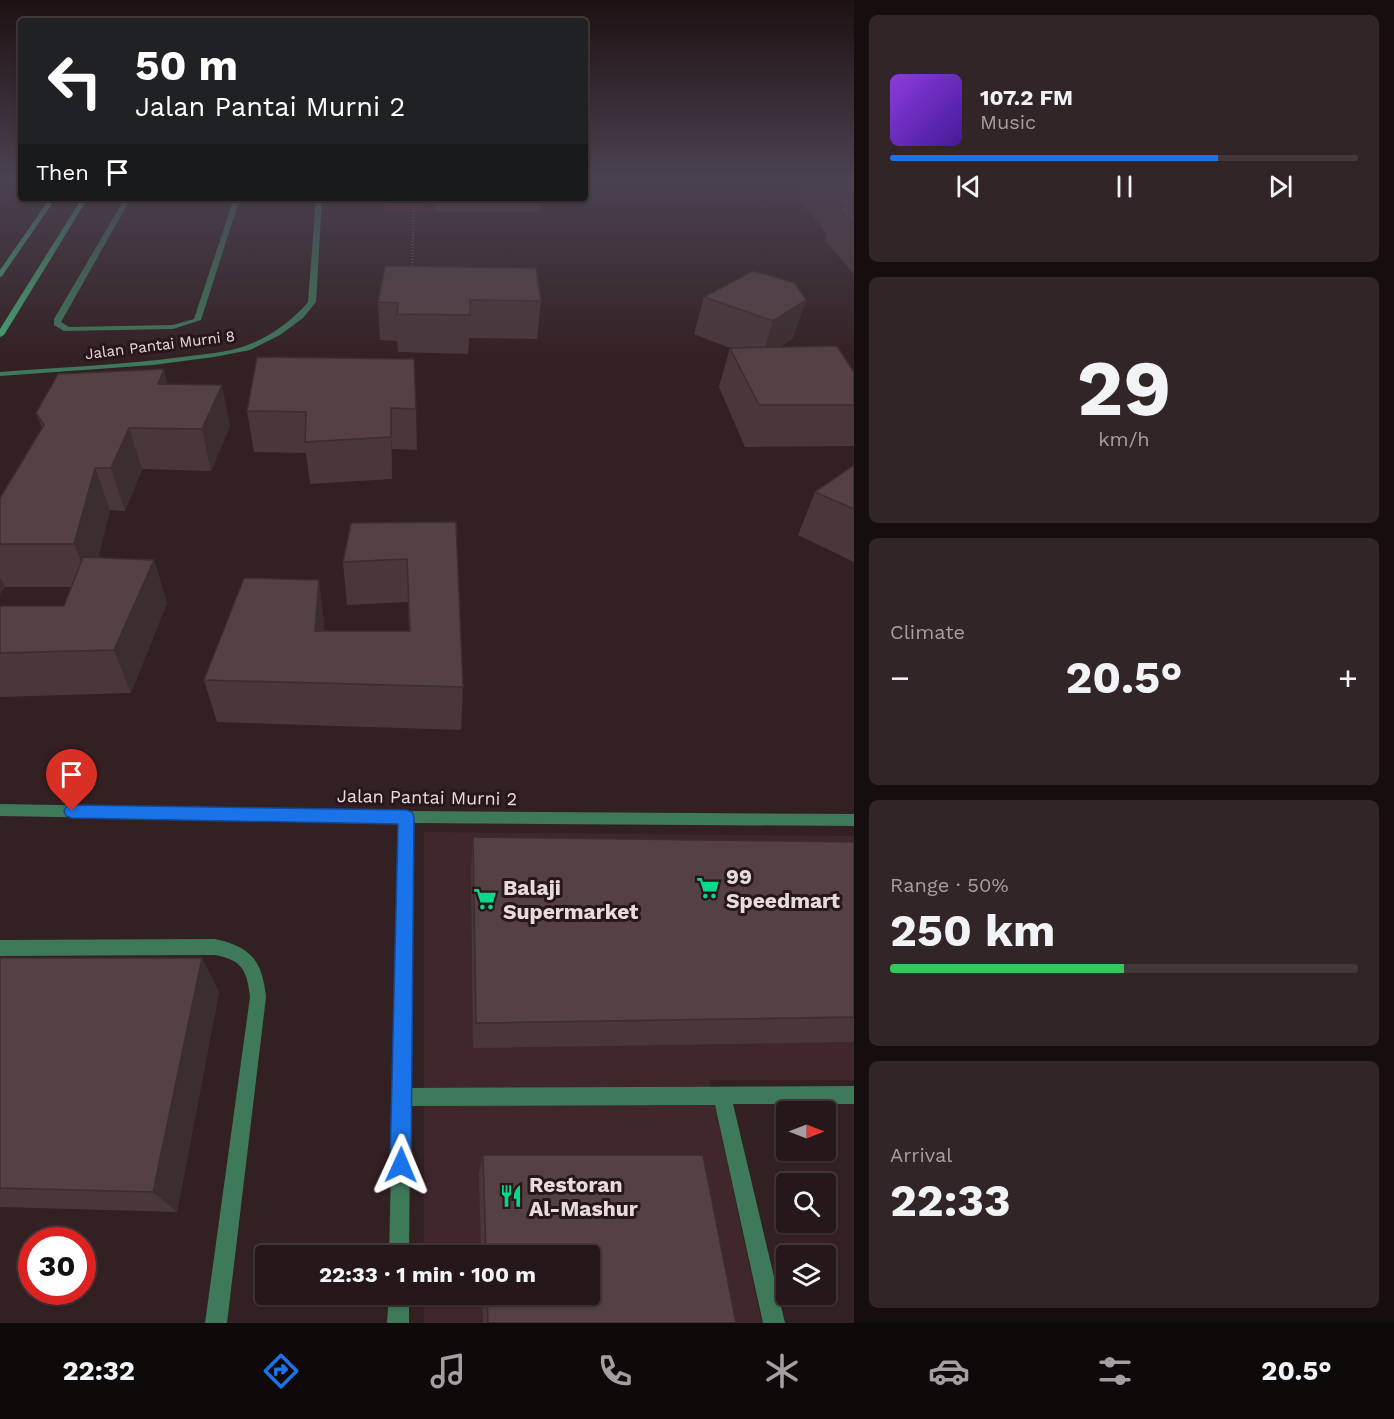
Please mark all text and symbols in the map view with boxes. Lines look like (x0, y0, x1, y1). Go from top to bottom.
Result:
text: 50 m (135, 41, 238, 90)
icon: left (36, 42, 114, 120)
text: 107.2 FM (980, 85, 1073, 110)
text: Jalan Pantai Murni 2 (135, 91, 405, 123)
text: Music (980, 110, 1036, 134)
icon: arrive (101, 156, 134, 189)
text: Then (36, 160, 89, 185)
icon: previous (952, 170, 985, 203)
icon: pause (1108, 170, 1141, 203)
icon: next (1264, 170, 1297, 203)
street label: Jalan Pantai Murni 8 (84, 327, 236, 363)
text: 29 (1077, 342, 1171, 434)
text: km/h (1098, 427, 1150, 451)
text: Climate (890, 620, 965, 644)
text: 20.5° (1066, 651, 1182, 704)
text: − (890, 658, 910, 697)
text: + (1338, 658, 1358, 697)
pin (46, 749, 97, 811)
icon: arrive (55, 758, 88, 791)
street label: Jalan Pantai Murni 2 (337, 785, 517, 809)
place label: 99 Speedmart (726, 864, 840, 913)
text: Range · 50% (890, 873, 1009, 897)
place label: Balaji Supermarket (503, 875, 639, 924)
supermarket icon: 99 Speedmart (695, 875, 721, 901)
supermarket icon: Balaji Supermarket (472, 886, 498, 912)
text: 250 km (890, 904, 1055, 957)
north arrow (776, 1101, 836, 1161)
map controls (776, 1101, 836, 1305)
position arrow (369, 1133, 433, 1197)
text: Arrival (890, 1143, 952, 1167)
place label: Restoran Al-Mashur (529, 1172, 638, 1221)
button: search (776, 1173, 836, 1233)
text: 22:33 (890, 1174, 1011, 1227)
restaurant icon: Restoran Al-Mashur (498, 1183, 524, 1209)
speed limit sign: 30 (18, 1227, 96, 1305)
button: layers (776, 1245, 836, 1305)
text: 22:33 · 1 min · 100 m (319, 1262, 536, 1287)
icon: directions (260, 1350, 302, 1392)
icon: music (427, 1350, 469, 1392)
icon: phone (594, 1350, 636, 1392)
icon: climate (761, 1350, 803, 1392)
icon: car (928, 1350, 970, 1392)
icon: filters (1094, 1350, 1136, 1392)
text: 22:32 (62, 1355, 135, 1387)
text: 20.5° (1261, 1355, 1332, 1387)

